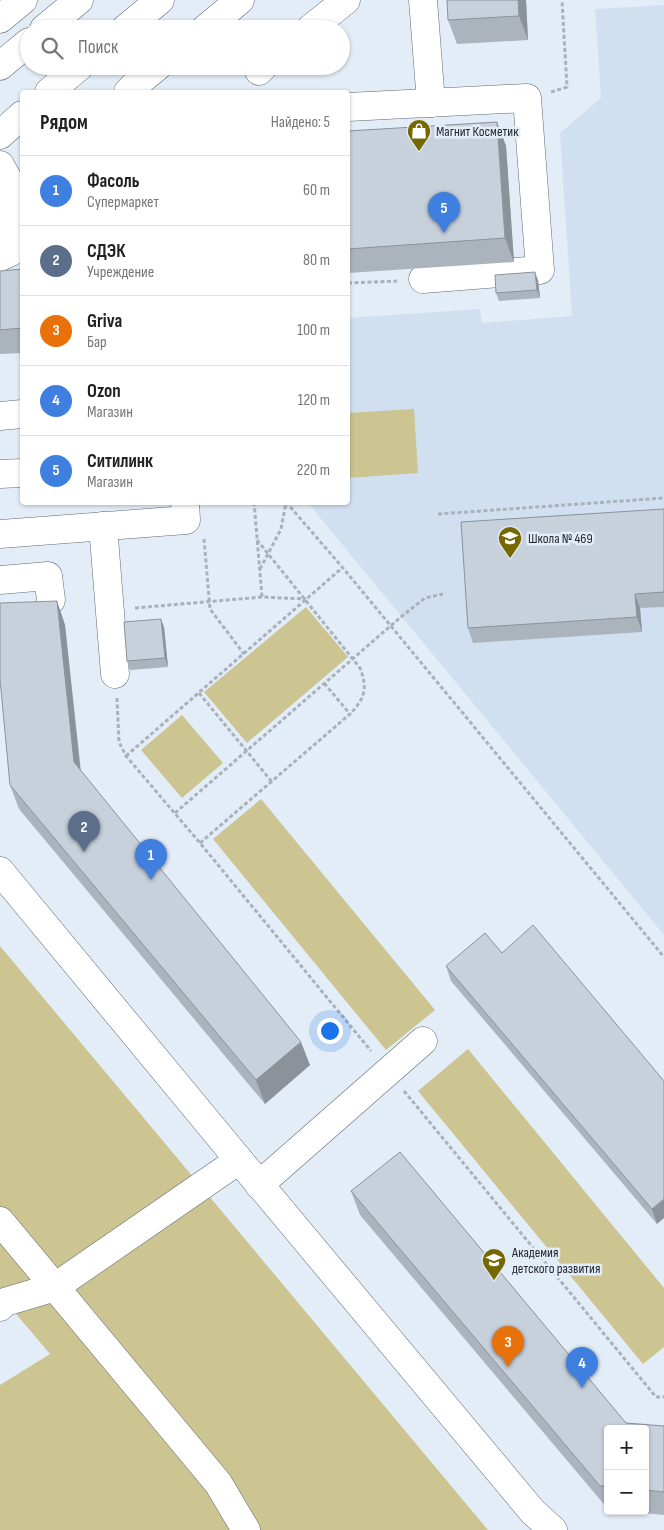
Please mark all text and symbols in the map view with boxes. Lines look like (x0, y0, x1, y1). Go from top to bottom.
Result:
search box (20, 20, 350, 75)
icon: search (38, 34, 66, 62)
text: Поиск (78, 36, 118, 59)
text: Рядом (40, 110, 88, 135)
text: Найдено: 5 (271, 113, 330, 132)
shop icon: Магнит Косметик (406, 118, 432, 152)
place label: Магнит Косметик (436, 123, 519, 140)
text: Фасоль (87, 170, 140, 193)
text: 1 (53, 181, 59, 200)
text: 60 m (303, 181, 330, 200)
pin: 5 (428, 192, 460, 233)
text: Супермаркет (87, 193, 159, 212)
text: СДЭК (87, 240, 125, 263)
text: 2 (52, 251, 60, 270)
text: 80 m (303, 251, 330, 270)
text: Учреждение (87, 263, 154, 282)
text: Griva (87, 310, 122, 333)
text: 3 (52, 321, 60, 340)
text: 100 m (297, 321, 330, 340)
text: Бар (87, 333, 107, 352)
text: Ozon (87, 380, 121, 403)
text: 4 (52, 391, 60, 410)
text: 120 m (298, 391, 330, 410)
text: Магазин (87, 403, 133, 422)
text: Ситилинк (87, 450, 153, 473)
text: 5 (52, 461, 60, 480)
text: 220 m (297, 461, 330, 480)
text: Магазин (87, 473, 133, 492)
school or university icon: Школа № 469 (497, 525, 523, 559)
place label: Школа № 469 (528, 530, 593, 547)
pin: 2 (68, 811, 100, 852)
pin: 1 (135, 839, 167, 880)
your location (317, 1018, 343, 1044)
place label: Академия детского развития (511, 1244, 600, 1277)
school or university icon: Академия детского развития (481, 1247, 507, 1281)
pin: 3 (492, 1326, 524, 1367)
pin: 4 (566, 1347, 598, 1388)
map controls (604, 1425, 649, 1515)
button: + (604, 1425, 649, 1470)
button: − (604, 1470, 649, 1515)

